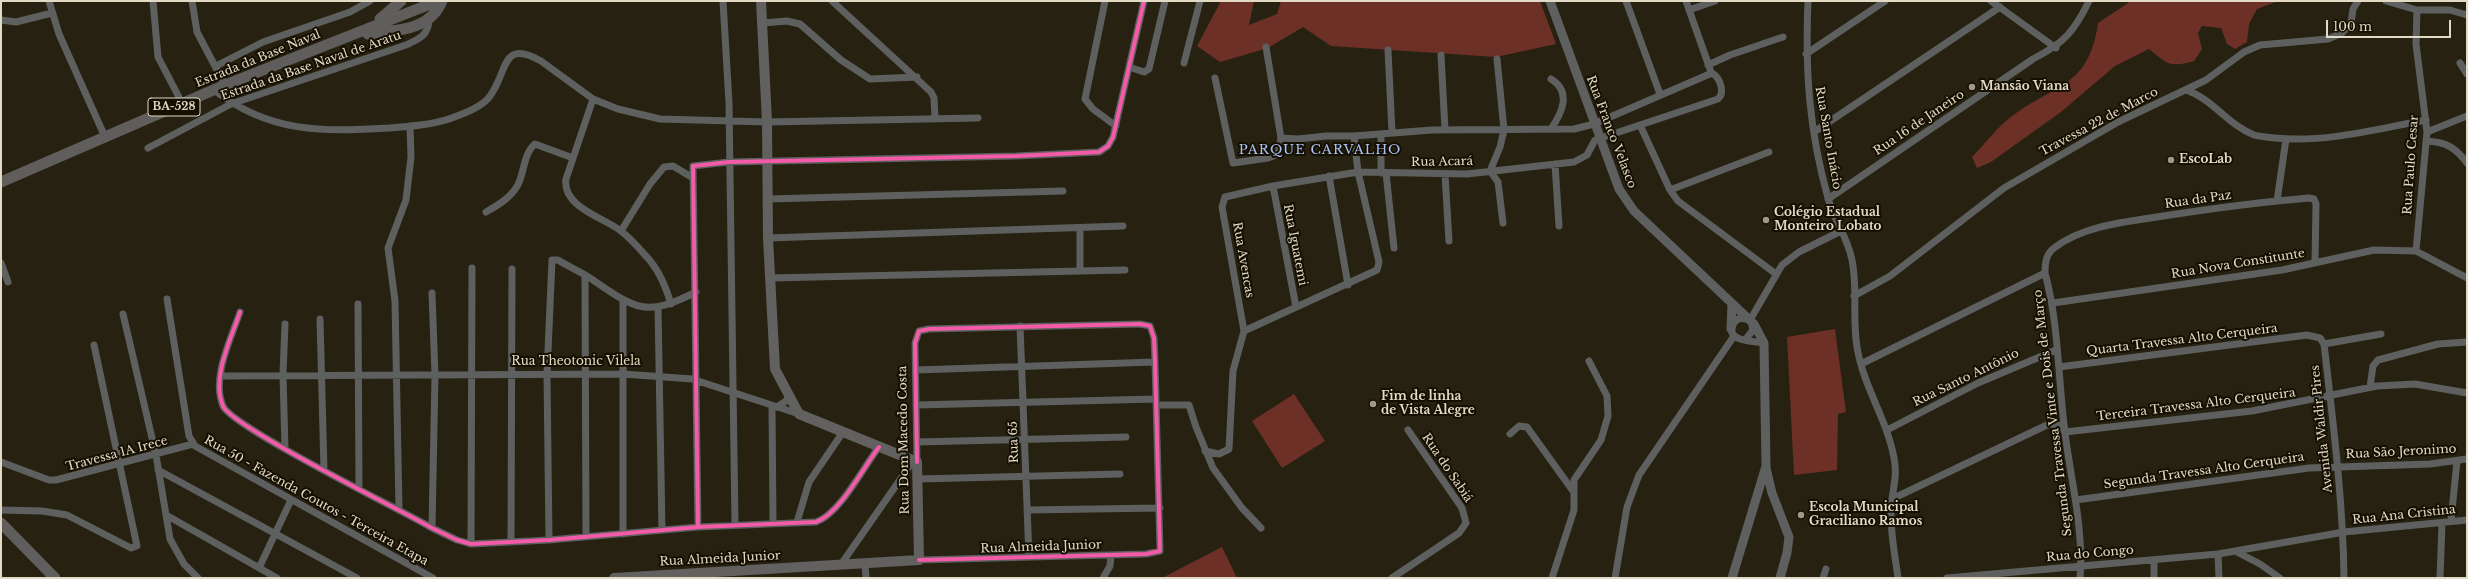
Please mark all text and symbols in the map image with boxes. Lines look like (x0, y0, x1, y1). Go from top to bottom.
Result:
scale bar (2328, 12, 2453, 38)
text: 100 m (2333, 19, 2372, 34)
street label: Estrada da Base Naval (193, 27, 323, 91)
street label: Estrada da Base Naval de Aratu (219, 28, 403, 104)
street label: Rua Franco Velasco (1583, 74, 1639, 190)
place label: Mansão Viana (1980, 80, 2069, 94)
marker: Mansão Viana (1967, 82, 1977, 92)
street label: Rua Santo Inácio (1812, 85, 1844, 191)
street label: Travessa 22 de Marco (2037, 85, 2161, 159)
street label: Rua 16 de Janeiro (1871, 87, 1967, 159)
road number: BA-528 (148, 98, 200, 116)
street label: Rua Paulo Cesar (2400, 115, 2422, 215)
district label: PARQUE CARVALHO (1239, 142, 1401, 158)
place label: EscoLab (2179, 153, 2232, 167)
street label: Rua Acará (1411, 154, 1473, 170)
marker: EscoLab (2166, 155, 2176, 165)
street label: Rua da Paz (2164, 188, 2232, 212)
street label: Rua Iguatemi (1280, 203, 1310, 287)
place label: Colégio Estadual Monteiro Lobato (1774, 206, 1882, 234)
marker: Colégio Estadual Monteiro Lobato (1761, 215, 1771, 225)
street label: Rua Avencas (1229, 221, 1257, 299)
street label: Rua Nova Constitunte (2170, 246, 2306, 282)
street label: Segunda Travessa Vinte e Dois de Março (2031, 289, 2075, 537)
street label: Quarta Travessa Alto Cerqueira (2086, 321, 2278, 359)
street label: Rua Santo Antônio (1911, 346, 2021, 410)
street label: Rua Theotonic Vilela (511, 355, 641, 369)
street label: Avenida Waldir Pires (2308, 364, 2336, 494)
street label: Rua Dom Macedo Costa (896, 365, 912, 515)
street label: Terceira Travessa Alto Cerqueira (2096, 386, 2296, 424)
place label: Fim de linha de Vista Alegre (1381, 390, 1475, 418)
marker: Fim de linha de Vista Alegre (1368, 399, 1378, 409)
street label: Rua 65 (1006, 421, 1022, 463)
street label: Rua do Sabiá (1419, 431, 1475, 505)
street label: Rua 50 - Fazenda Coutos - Terceira Etapa (201, 433, 431, 569)
street label: Travessa 1A Irece (65, 434, 169, 474)
street label: Rua São Jeronimo (2345, 442, 2457, 462)
street label: Segunda Travessa Alto Cerqueira (2103, 450, 2305, 492)
place label: Escola Municipal Graciliano Ramos (1809, 501, 1922, 529)
street label: Rua Ana Cristina (2352, 502, 2456, 528)
marker: Escola Municipal Graciliano Ramos (1796, 510, 1806, 520)
street label: Rua Almeida Junior (980, 538, 1102, 556)
street label: Rua do Congo (2046, 543, 2134, 565)
street label: Rua Almeida Junior (659, 549, 781, 569)

